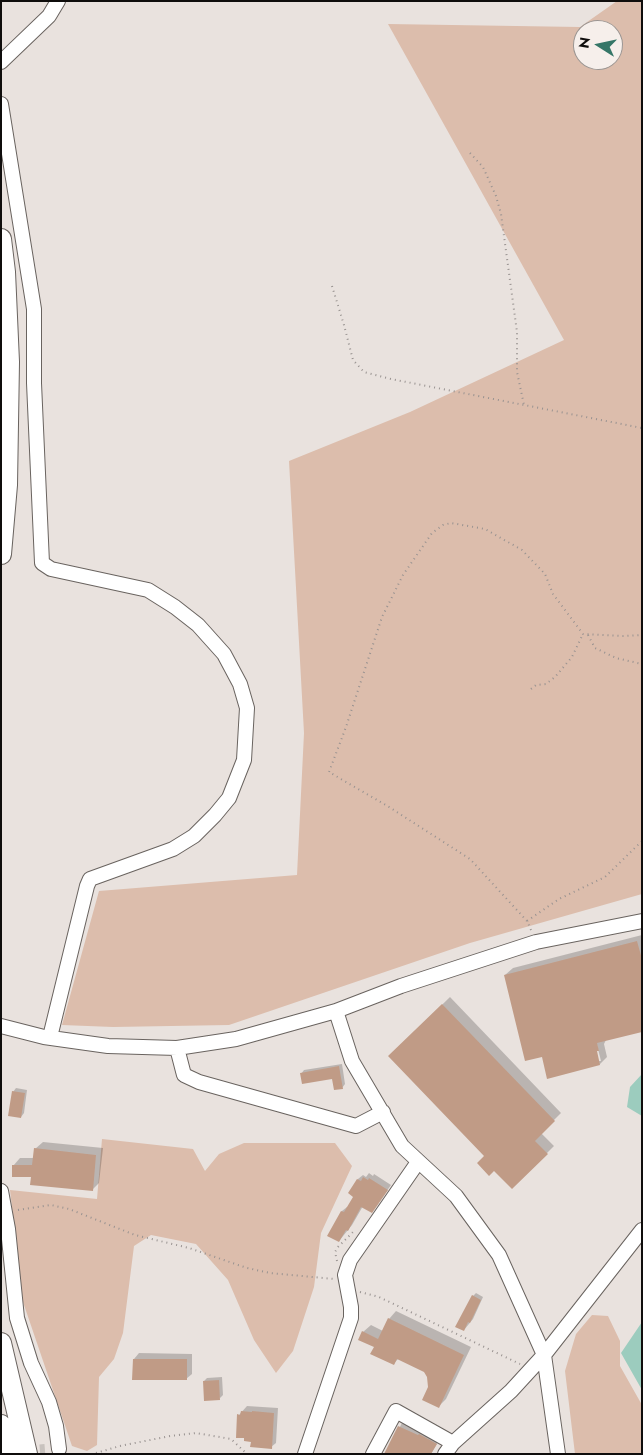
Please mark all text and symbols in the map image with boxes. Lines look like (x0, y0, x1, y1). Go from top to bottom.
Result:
north arrow (573, 20, 623, 70)
text: N (573, 35, 595, 50)

